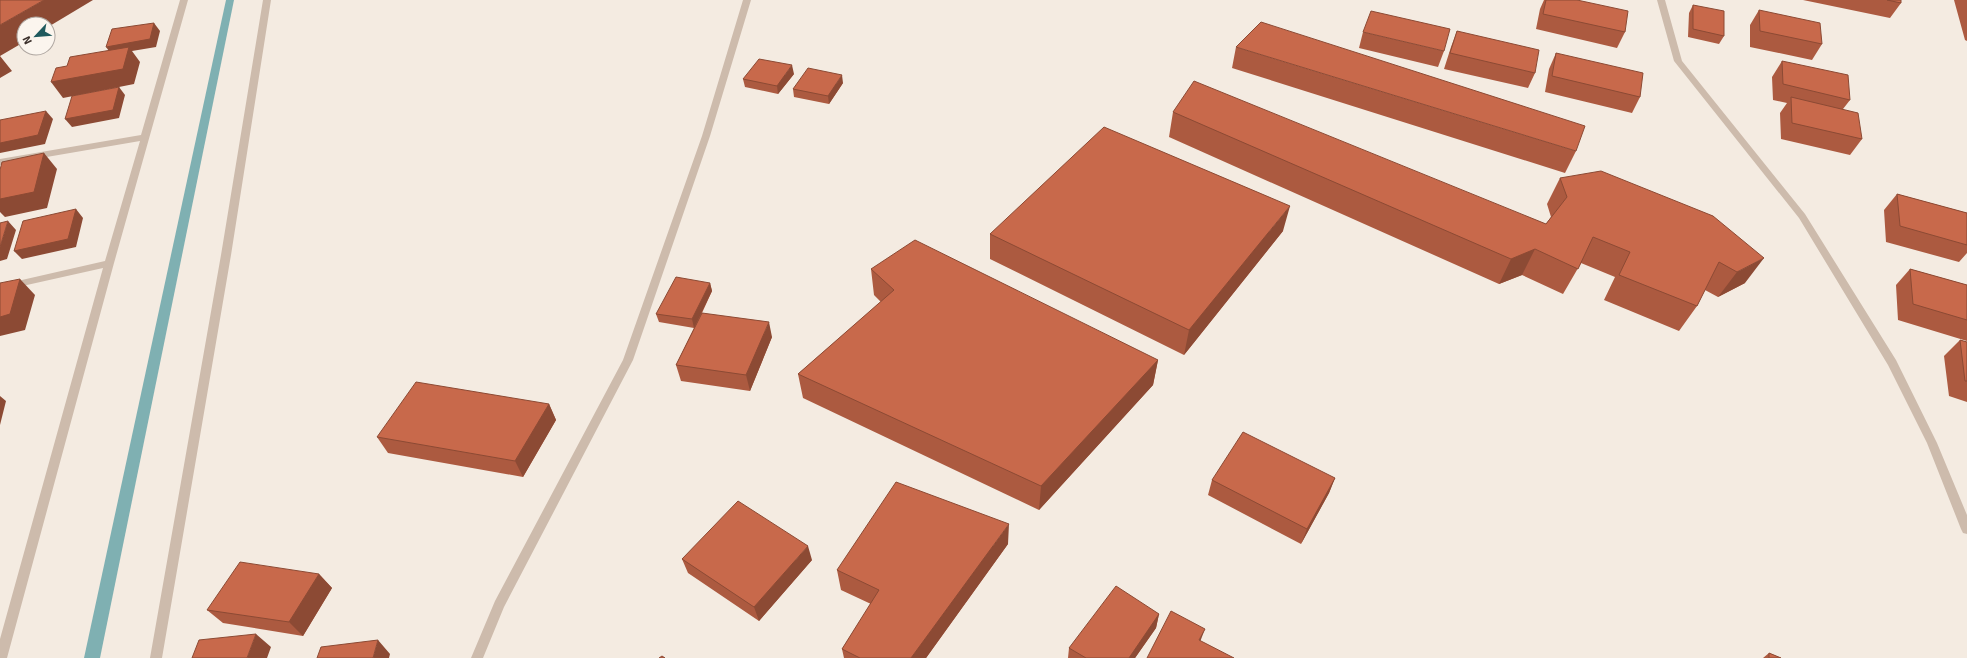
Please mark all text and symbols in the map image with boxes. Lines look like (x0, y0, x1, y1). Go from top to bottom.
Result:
north arrow (16, 16, 56, 56)
text: N (20, 34, 35, 46)

